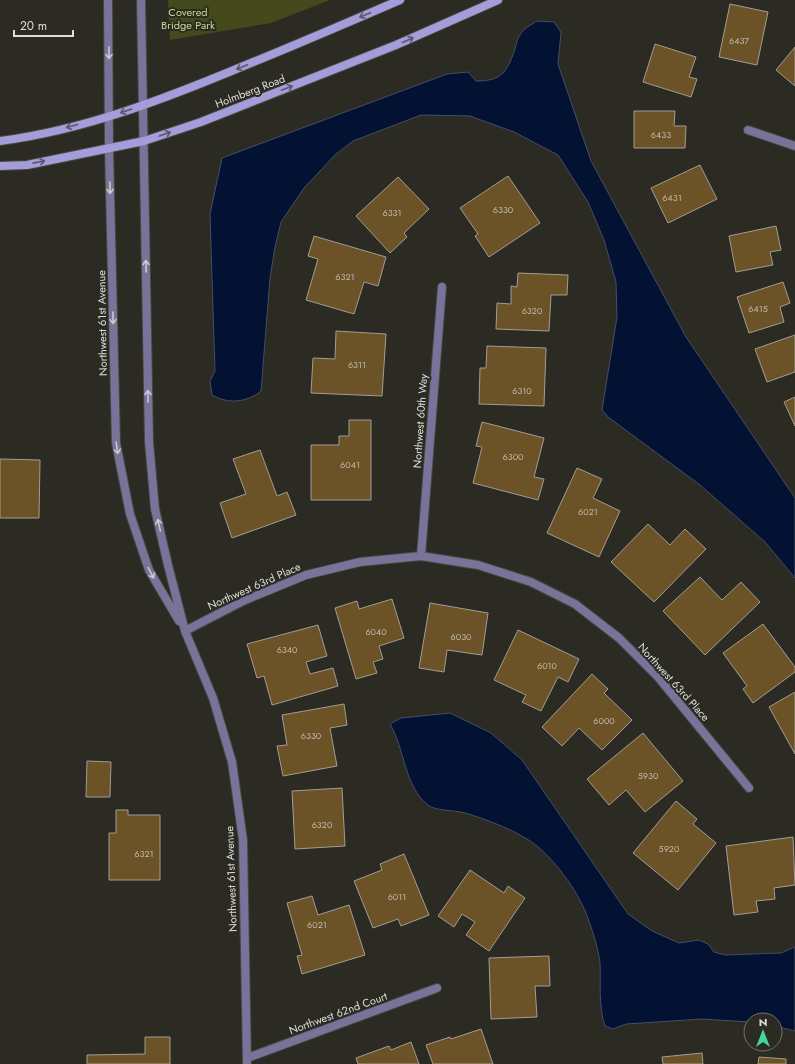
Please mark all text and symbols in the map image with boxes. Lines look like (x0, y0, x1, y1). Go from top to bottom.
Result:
park label: Covered Bridge Park (161, 4, 215, 33)
scale bar (14, 12, 73, 38)
one-way arrow (359, 12, 371, 19)
text: 20 m (20, 17, 47, 35)
house number: 6437 (729, 34, 749, 47)
one-way arrow (401, 36, 413, 43)
one-way arrow (105, 46, 113, 59)
one-way arrow (237, 63, 249, 71)
street label: Holmberg Road (213, 70, 287, 112)
one-way arrow (281, 84, 293, 92)
one-way arrow (120, 107, 132, 115)
one-way arrow (65, 123, 78, 130)
house number: 6433 (651, 128, 671, 141)
one-way arrow (159, 130, 172, 137)
one-way arrow (32, 158, 45, 166)
one-way arrow (107, 181, 114, 194)
house number: 6431 (662, 191, 682, 204)
house number: 6330 (493, 203, 514, 216)
house number: 6331 (382, 206, 402, 219)
one-way arrow (142, 260, 150, 273)
street label: Northwest 61st Avenue (93, 270, 111, 376)
house number: 6321 (335, 270, 355, 283)
house number: 6415 (748, 302, 768, 315)
house number: 6320 (522, 304, 543, 317)
one-way arrow (109, 311, 117, 324)
house number: 6311 (348, 358, 366, 371)
street label: Northwest 60th Way (409, 373, 431, 469)
house number: 6310 (512, 384, 532, 397)
one-way arrow (144, 390, 152, 403)
one-way arrow (113, 441, 121, 454)
house number: 6300 (503, 450, 524, 463)
house number: 6041 (340, 458, 360, 471)
house number: 6021 (578, 505, 598, 518)
one-way arrow (154, 519, 162, 532)
street label: Northwest 63rd Place (205, 558, 303, 614)
one-way arrow (148, 567, 155, 579)
house number: 6040 (365, 625, 387, 638)
house number: 6030 (451, 630, 472, 643)
street label: Northwest 63rd Place (634, 639, 714, 725)
house number: 6340 (277, 643, 298, 656)
house number: 6010 (537, 659, 558, 672)
house number: 6000 (593, 714, 615, 727)
house number: 6330 (301, 729, 322, 742)
house number: 5930 (638, 769, 659, 782)
house number: 6320 (312, 818, 333, 831)
street label: Northwest 61st Avenue (221, 825, 241, 932)
house number: 5920 (659, 842, 680, 855)
house number: 6321 (134, 847, 154, 860)
house number: 6011 (388, 890, 406, 903)
house number: 6021 (307, 918, 327, 931)
street label: Northwest 62nd Court (287, 988, 390, 1038)
north arrow (743, 1012, 783, 1052)
text: N (759, 1014, 767, 1030)

